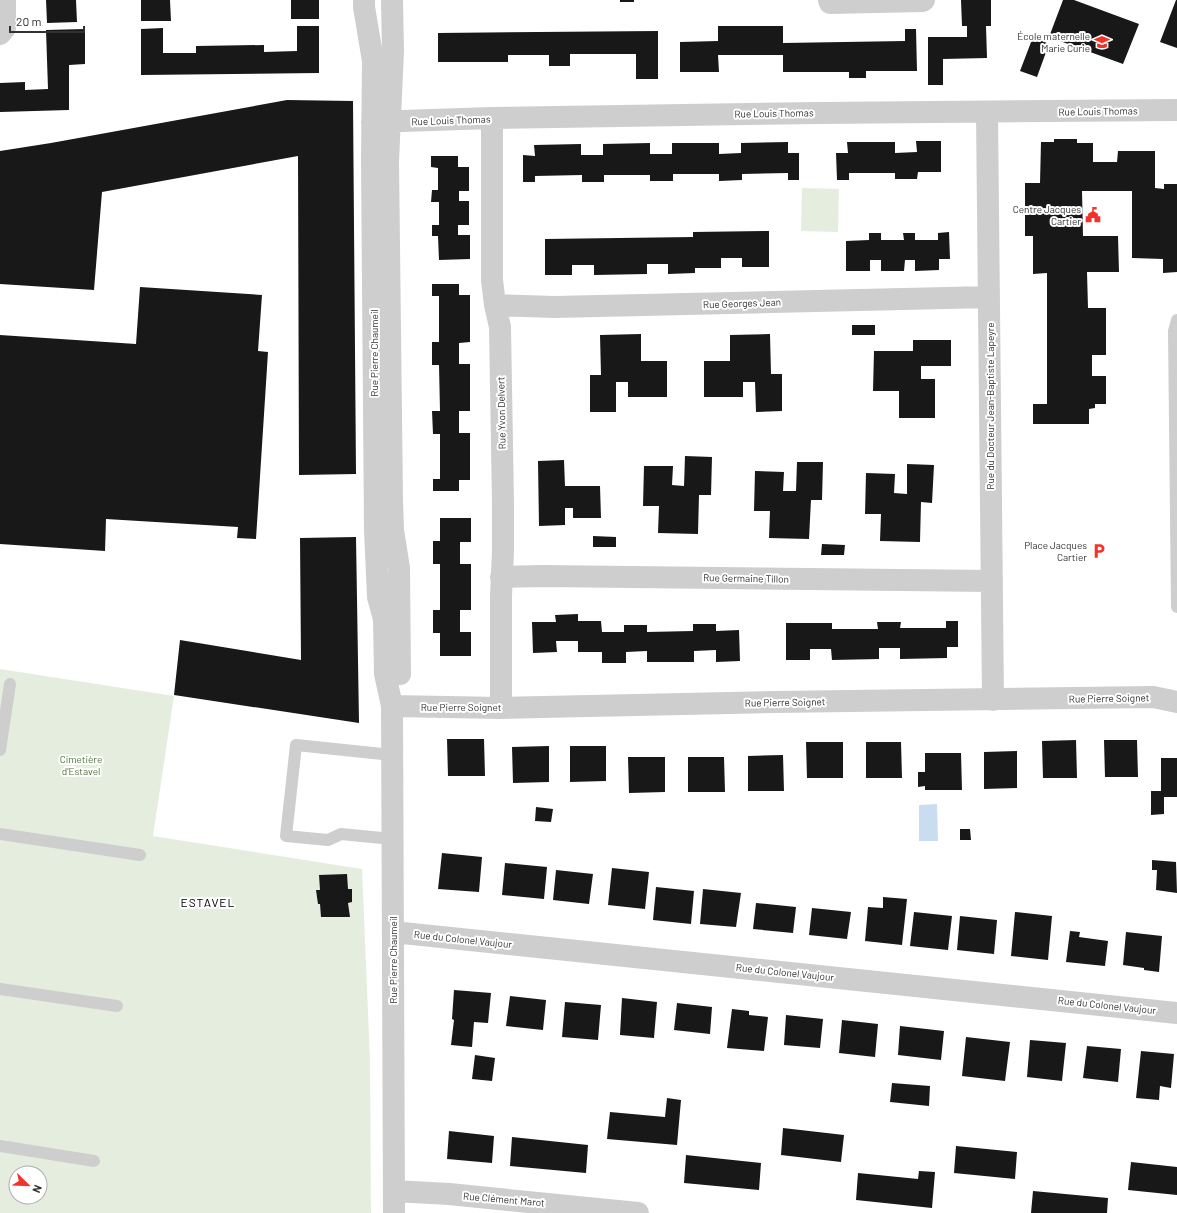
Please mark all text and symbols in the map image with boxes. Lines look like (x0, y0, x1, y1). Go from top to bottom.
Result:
scale bar (10, 8, 84, 34)
text: 20 m (16, 14, 42, 28)
place label: École maternelle Marie Curie (1017, 30, 1090, 54)
school or university icon: École maternelle Marie Curie (1093, 33, 1111, 51)
street label: Rue Louis Thomas (1058, 104, 1138, 118)
street label: Rue Louis Thomas (734, 106, 814, 120)
street label: Rue Louis Thomas (411, 113, 491, 127)
place label: Centre Jacques Cartier (1013, 203, 1081, 227)
public building icon: Centre Jacques Cartier (1084, 206, 1102, 224)
street label: Rue Georges Jean (703, 296, 781, 310)
street label: Rue Pierre Chaumeil (368, 309, 380, 397)
street label: Rue du Docteur Jean-Baptiste Lapeyre (984, 322, 996, 490)
street label: Rue Yvon Delvert (494, 376, 508, 449)
place label: Place Jacques Cartier (1024, 539, 1087, 563)
parking icon: Place Jacques Cartier (1090, 542, 1108, 560)
street label: Rue Germaine Tillon (703, 571, 789, 585)
street label: Rue Pierre Soignet (1069, 691, 1150, 705)
street label: Rue Pierre Soignet (745, 695, 826, 709)
street label: Rue Pierre Soignet (421, 701, 502, 713)
park label: Cimetière d'Estavel (60, 753, 102, 777)
district label: ESTAVEL (181, 895, 235, 909)
street label: Rue Pierre Chaumeil (387, 916, 399, 1004)
street label: Rue du Colonel Vaujour (413, 928, 513, 950)
street label: Rue du Colonel Vaujour (735, 961, 835, 983)
street label: Rue du Colonel Vaujour (1057, 994, 1157, 1016)
north arrow (8, 1165, 48, 1205)
text: N (30, 1183, 45, 1195)
street label: Rue Clément Marot (463, 1189, 546, 1209)

